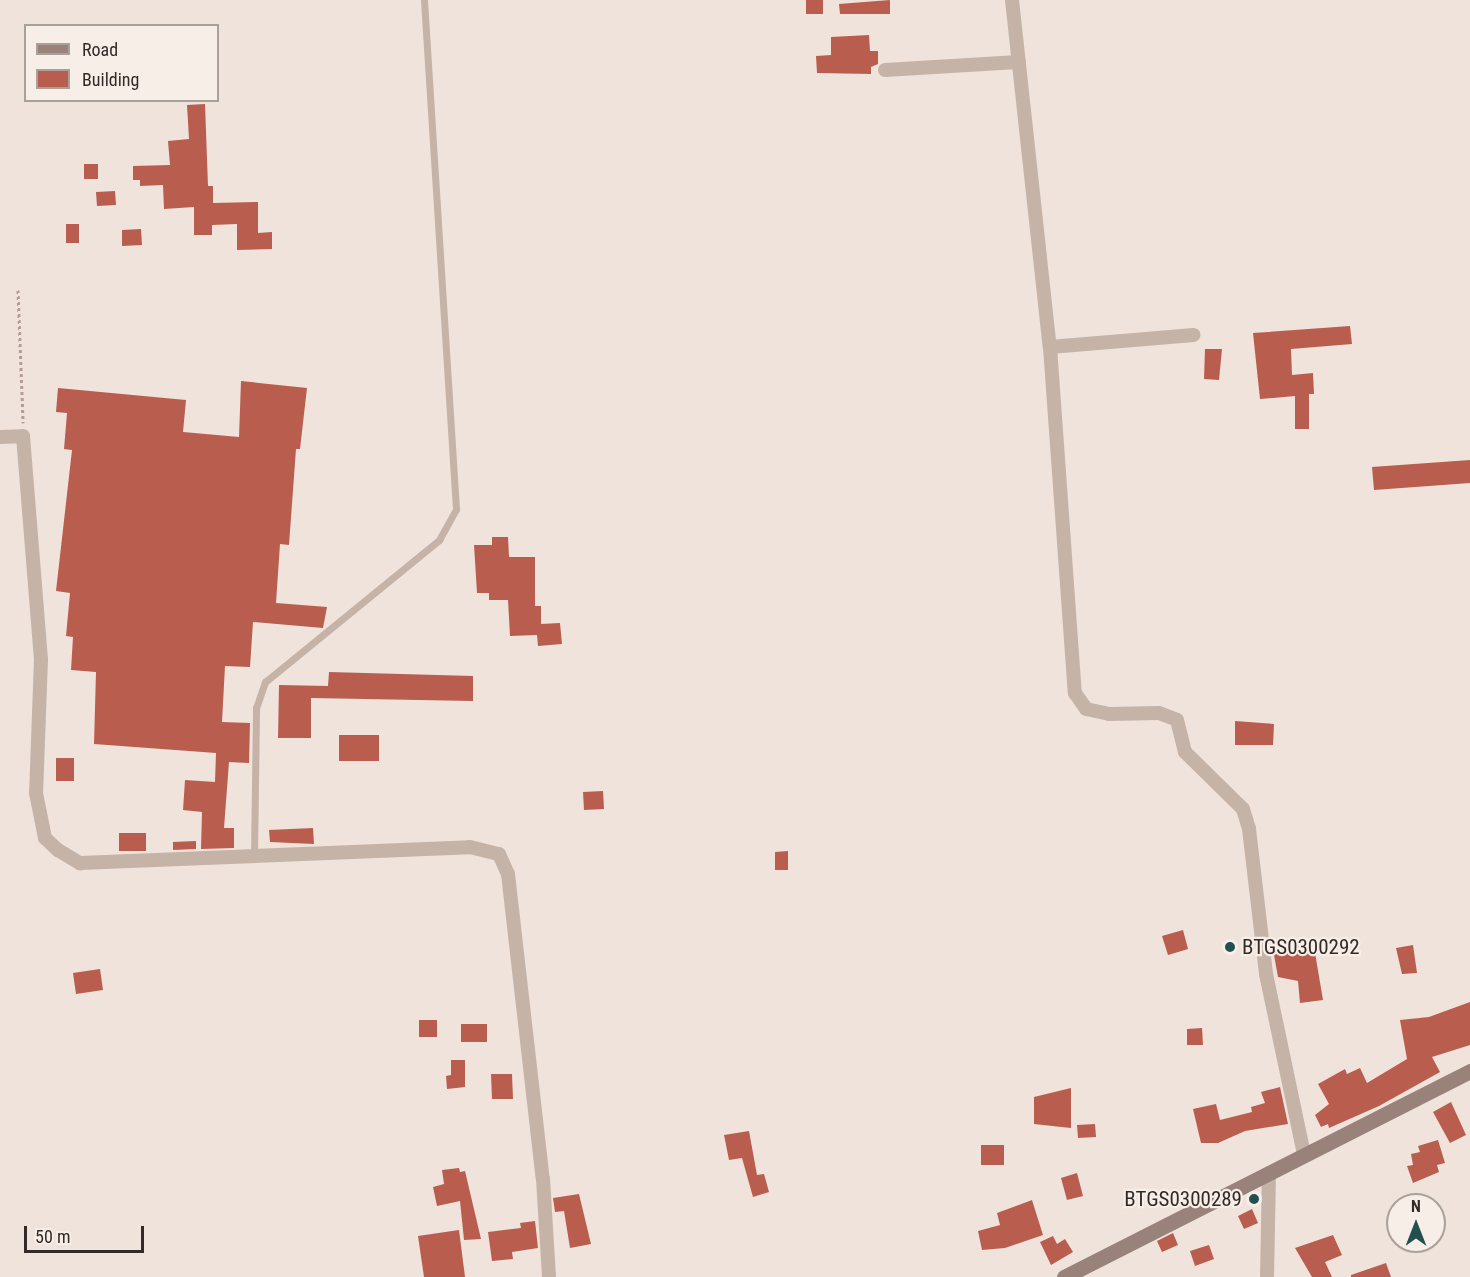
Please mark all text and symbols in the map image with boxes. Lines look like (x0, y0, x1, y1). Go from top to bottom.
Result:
legend (24, 24, 219, 102)
text: Road (82, 39, 118, 60)
text: Building (82, 69, 139, 90)
place label: BTGS0300292 (1242, 934, 1360, 960)
marker: BTGS0300292 (1223, 940, 1237, 954)
place label: BTGS0300289 (1124, 1186, 1242, 1212)
marker: BTGS0300289 (1247, 1192, 1261, 1206)
north arrow (1386, 1193, 1446, 1253)
text: N (1411, 1197, 1421, 1216)
scale bar (27, 1214, 147, 1252)
text: 50 m (35, 1226, 70, 1247)

